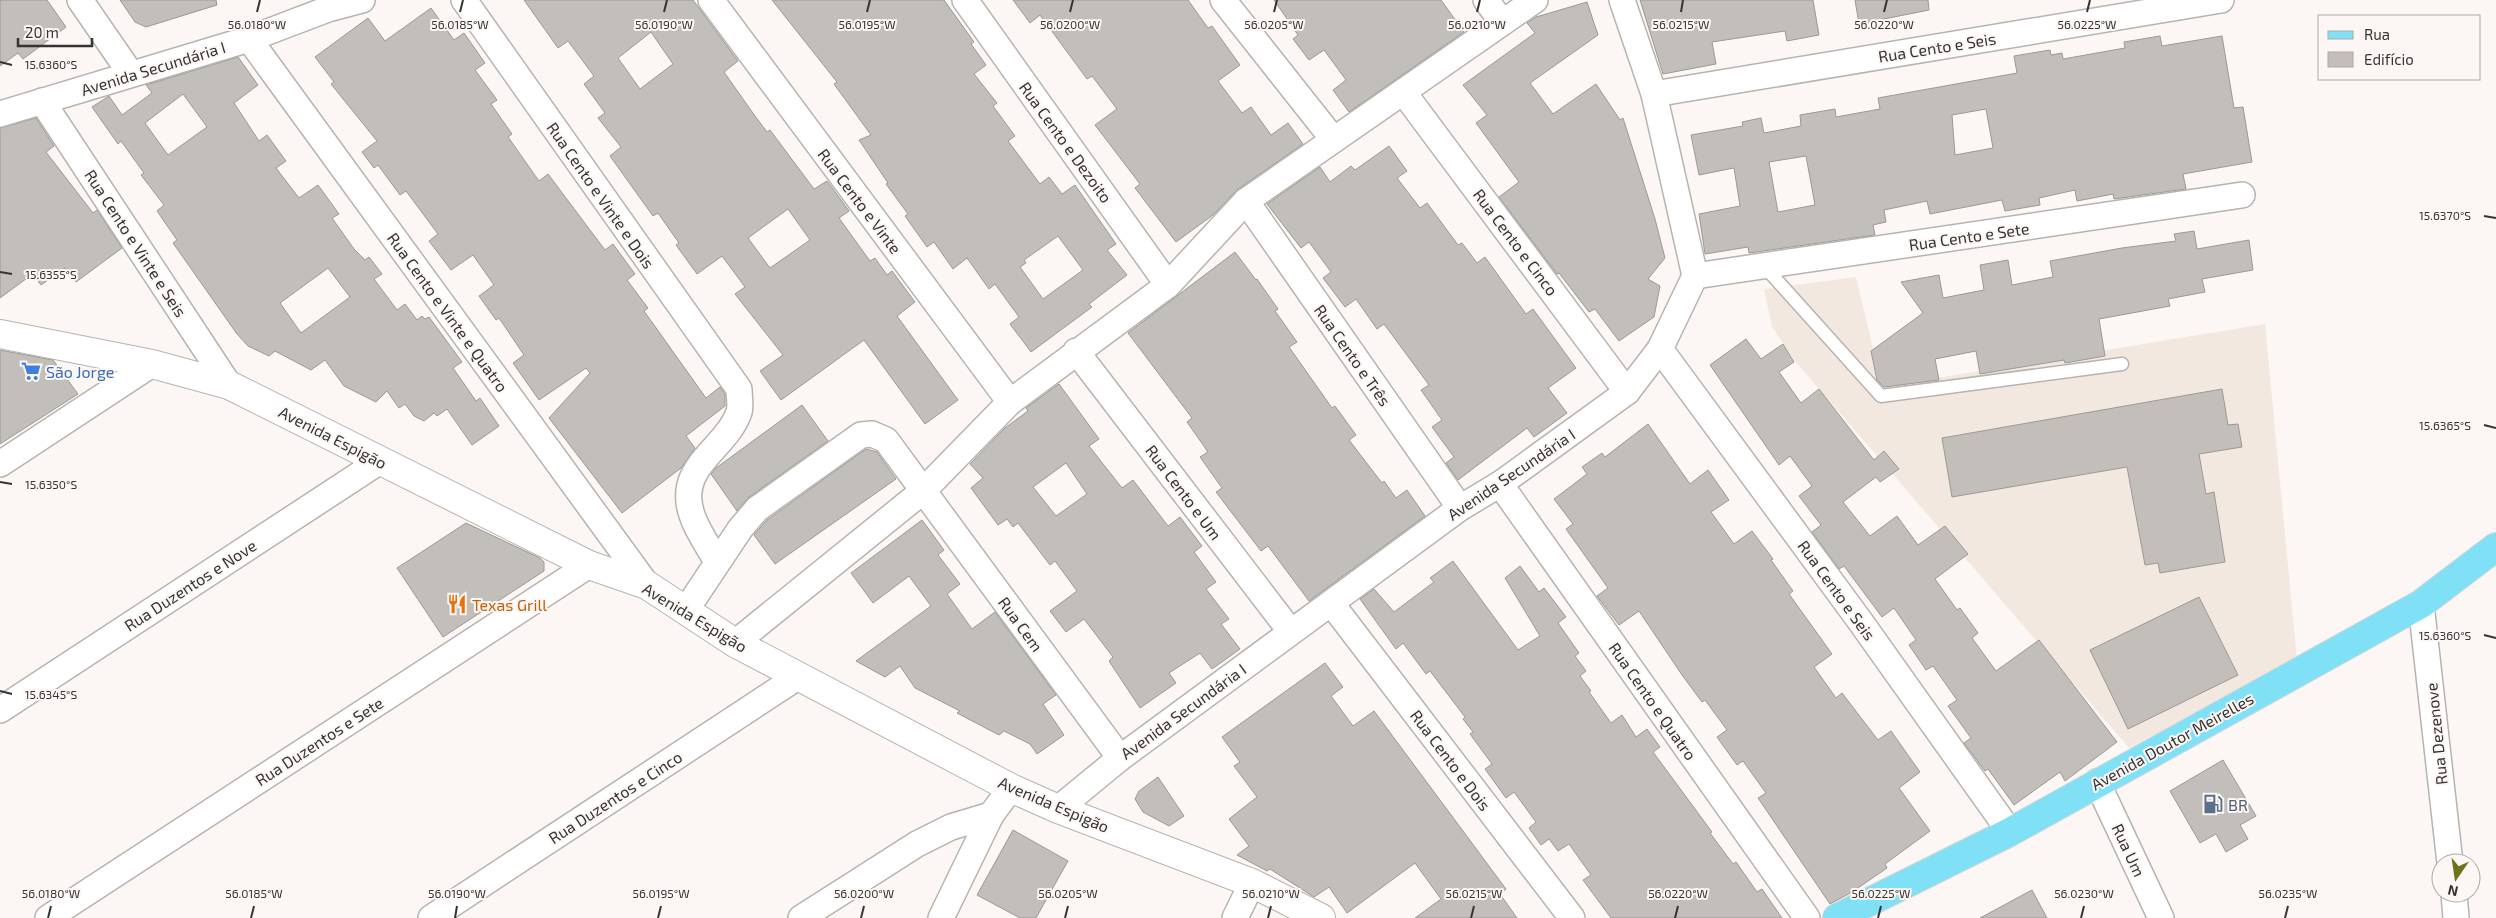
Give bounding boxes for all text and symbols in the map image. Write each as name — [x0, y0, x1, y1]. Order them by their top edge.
scale bar — [18, 15, 91, 47]
legend — [2318, 15, 2481, 80]
text: 56.0180°W — [228, 17, 286, 31]
text: 56.0185°W — [431, 17, 489, 31]
text: 56.0190°W — [635, 17, 693, 31]
text: 56.0195°W — [838, 17, 896, 31]
text: 56.0200°W — [1040, 17, 1100, 31]
text: 56.0205°W — [1244, 17, 1304, 31]
text: 56.0210°W — [1448, 17, 1506, 31]
text: 56.0215°W — [1653, 17, 1709, 31]
text: 56.0220°W — [1854, 17, 1914, 31]
text: 56.0225°W — [2058, 17, 2116, 31]
text: 20 m — [25, 23, 59, 41]
text: Rua — [2364, 25, 2390, 43]
street label: Rua Cento e Seis — [1877, 28, 1997, 66]
street label: Avenida Secundária I — [78, 37, 228, 99]
text: Edifício — [2364, 50, 2414, 68]
text: 15.6360°S — [25, 57, 78, 71]
street label: Rua Cento e Dezoito — [1016, 78, 1116, 206]
street label: Rua Cento e Vinte e Dois — [543, 118, 659, 272]
street label: Rua Cento e Vinte — [814, 145, 906, 257]
street label: Rua Cento e Vinte e Seis — [81, 166, 191, 320]
street label: Rua Cento e Cinco — [1470, 185, 1562, 299]
text: 15.6370°S — [2419, 208, 2471, 222]
street label: Rua Cento e Sete — [1907, 218, 2031, 254]
street label: Rua Cento e Vinte e Quatro — [383, 229, 512, 396]
text: 15.6355°S — [25, 267, 77, 281]
street label: Rua Cento e Três — [1311, 301, 1395, 409]
supermarket icon: São Jorge — [20, 360, 42, 382]
place label: São Jorge — [46, 362, 114, 381]
street label: Avenida Espigão — [276, 402, 390, 472]
text: 15.6365°S — [2419, 418, 2471, 432]
street label: Avenida Secundária I — [1443, 424, 1579, 524]
street label: Rua Cento e Um — [1142, 441, 1226, 543]
text: 15.6350°S — [25, 477, 77, 491]
street label: Rua Duzentos e Nove — [120, 535, 260, 635]
street label: Rua Cento e Seis — [1794, 536, 1880, 644]
street label: Avenida Espigão — [639, 578, 751, 656]
restaurant icon: Texas Grill — [446, 593, 468, 615]
street label: Rua Cem — [995, 593, 1047, 655]
place label: Texas Grill — [472, 595, 547, 614]
text: 15.6360°S — [2419, 628, 2472, 642]
street label: Rua Cento e Quatro — [1604, 639, 1701, 764]
street label: Avenida Secundária I — [1117, 659, 1249, 763]
street label: Rua Dezenove — [2421, 682, 2451, 786]
text: 15.6345°S — [25, 687, 77, 701]
street label: Avenida Doutor Meirelles — [2088, 688, 2256, 794]
street label: Rua Duzentos e Sete — [252, 693, 386, 789]
street label: Rua Cento e Dois — [1407, 706, 1495, 814]
street label: Rua Duzentos e Cinco — [545, 747, 685, 847]
street label: Avenida Espigão — [996, 772, 1112, 836]
fuel station icon: BR — [2202, 793, 2224, 815]
place label: BR — [2228, 795, 2248, 814]
street label: Rua Um — [2109, 821, 2149, 879]
north arrow — [2431, 853, 2481, 903]
text: N — [2446, 882, 2460, 901]
text: 56.0180°W — [22, 886, 80, 900]
text: 56.0185°W — [225, 886, 283, 900]
text: 56.0190°W — [428, 886, 486, 900]
text: 56.0195°W — [632, 886, 690, 900]
text: 56.0200°W — [834, 886, 894, 900]
text: 56.0205°W — [1038, 886, 1098, 900]
text: 56.0210°W — [1242, 886, 1300, 900]
text: 56.0215°W — [1446, 886, 1502, 900]
text: 56.0220°W — [1648, 886, 1708, 900]
text: 56.0225°W — [1852, 886, 1910, 900]
text: 56.0230°W — [2054, 886, 2114, 900]
text: 56.0235°W — [2259, 886, 2317, 900]

